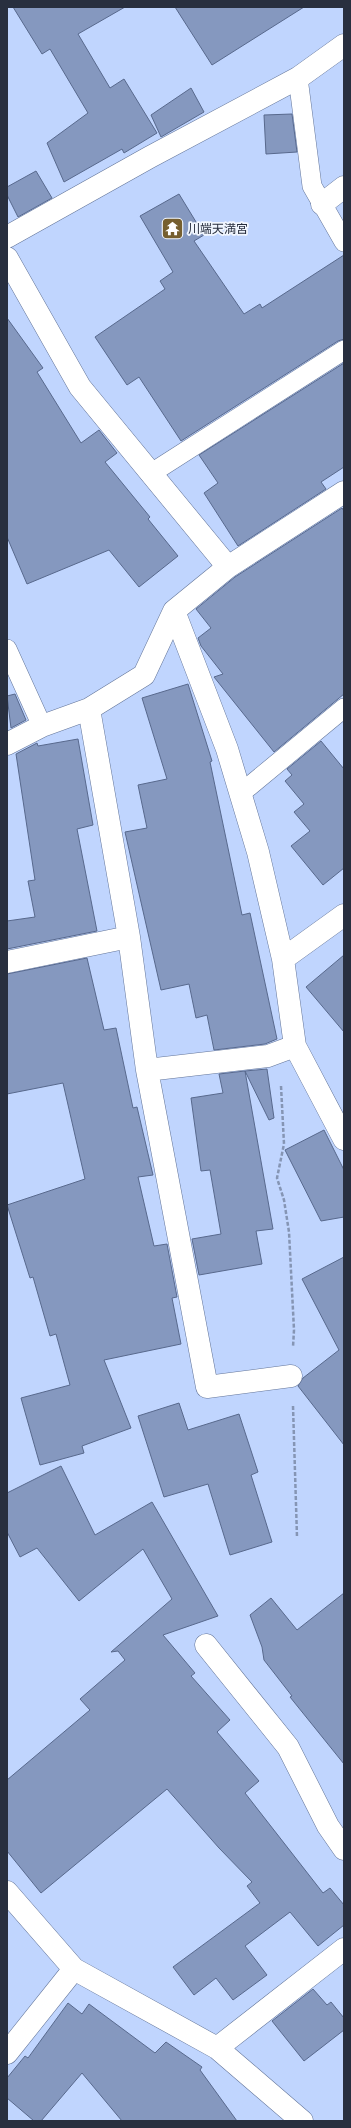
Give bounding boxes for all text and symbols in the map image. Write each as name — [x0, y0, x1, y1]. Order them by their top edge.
temple icon: 川端天満宮 — [160, 216, 186, 242]
place label: 川端天満宮 — [188, 220, 248, 237]

